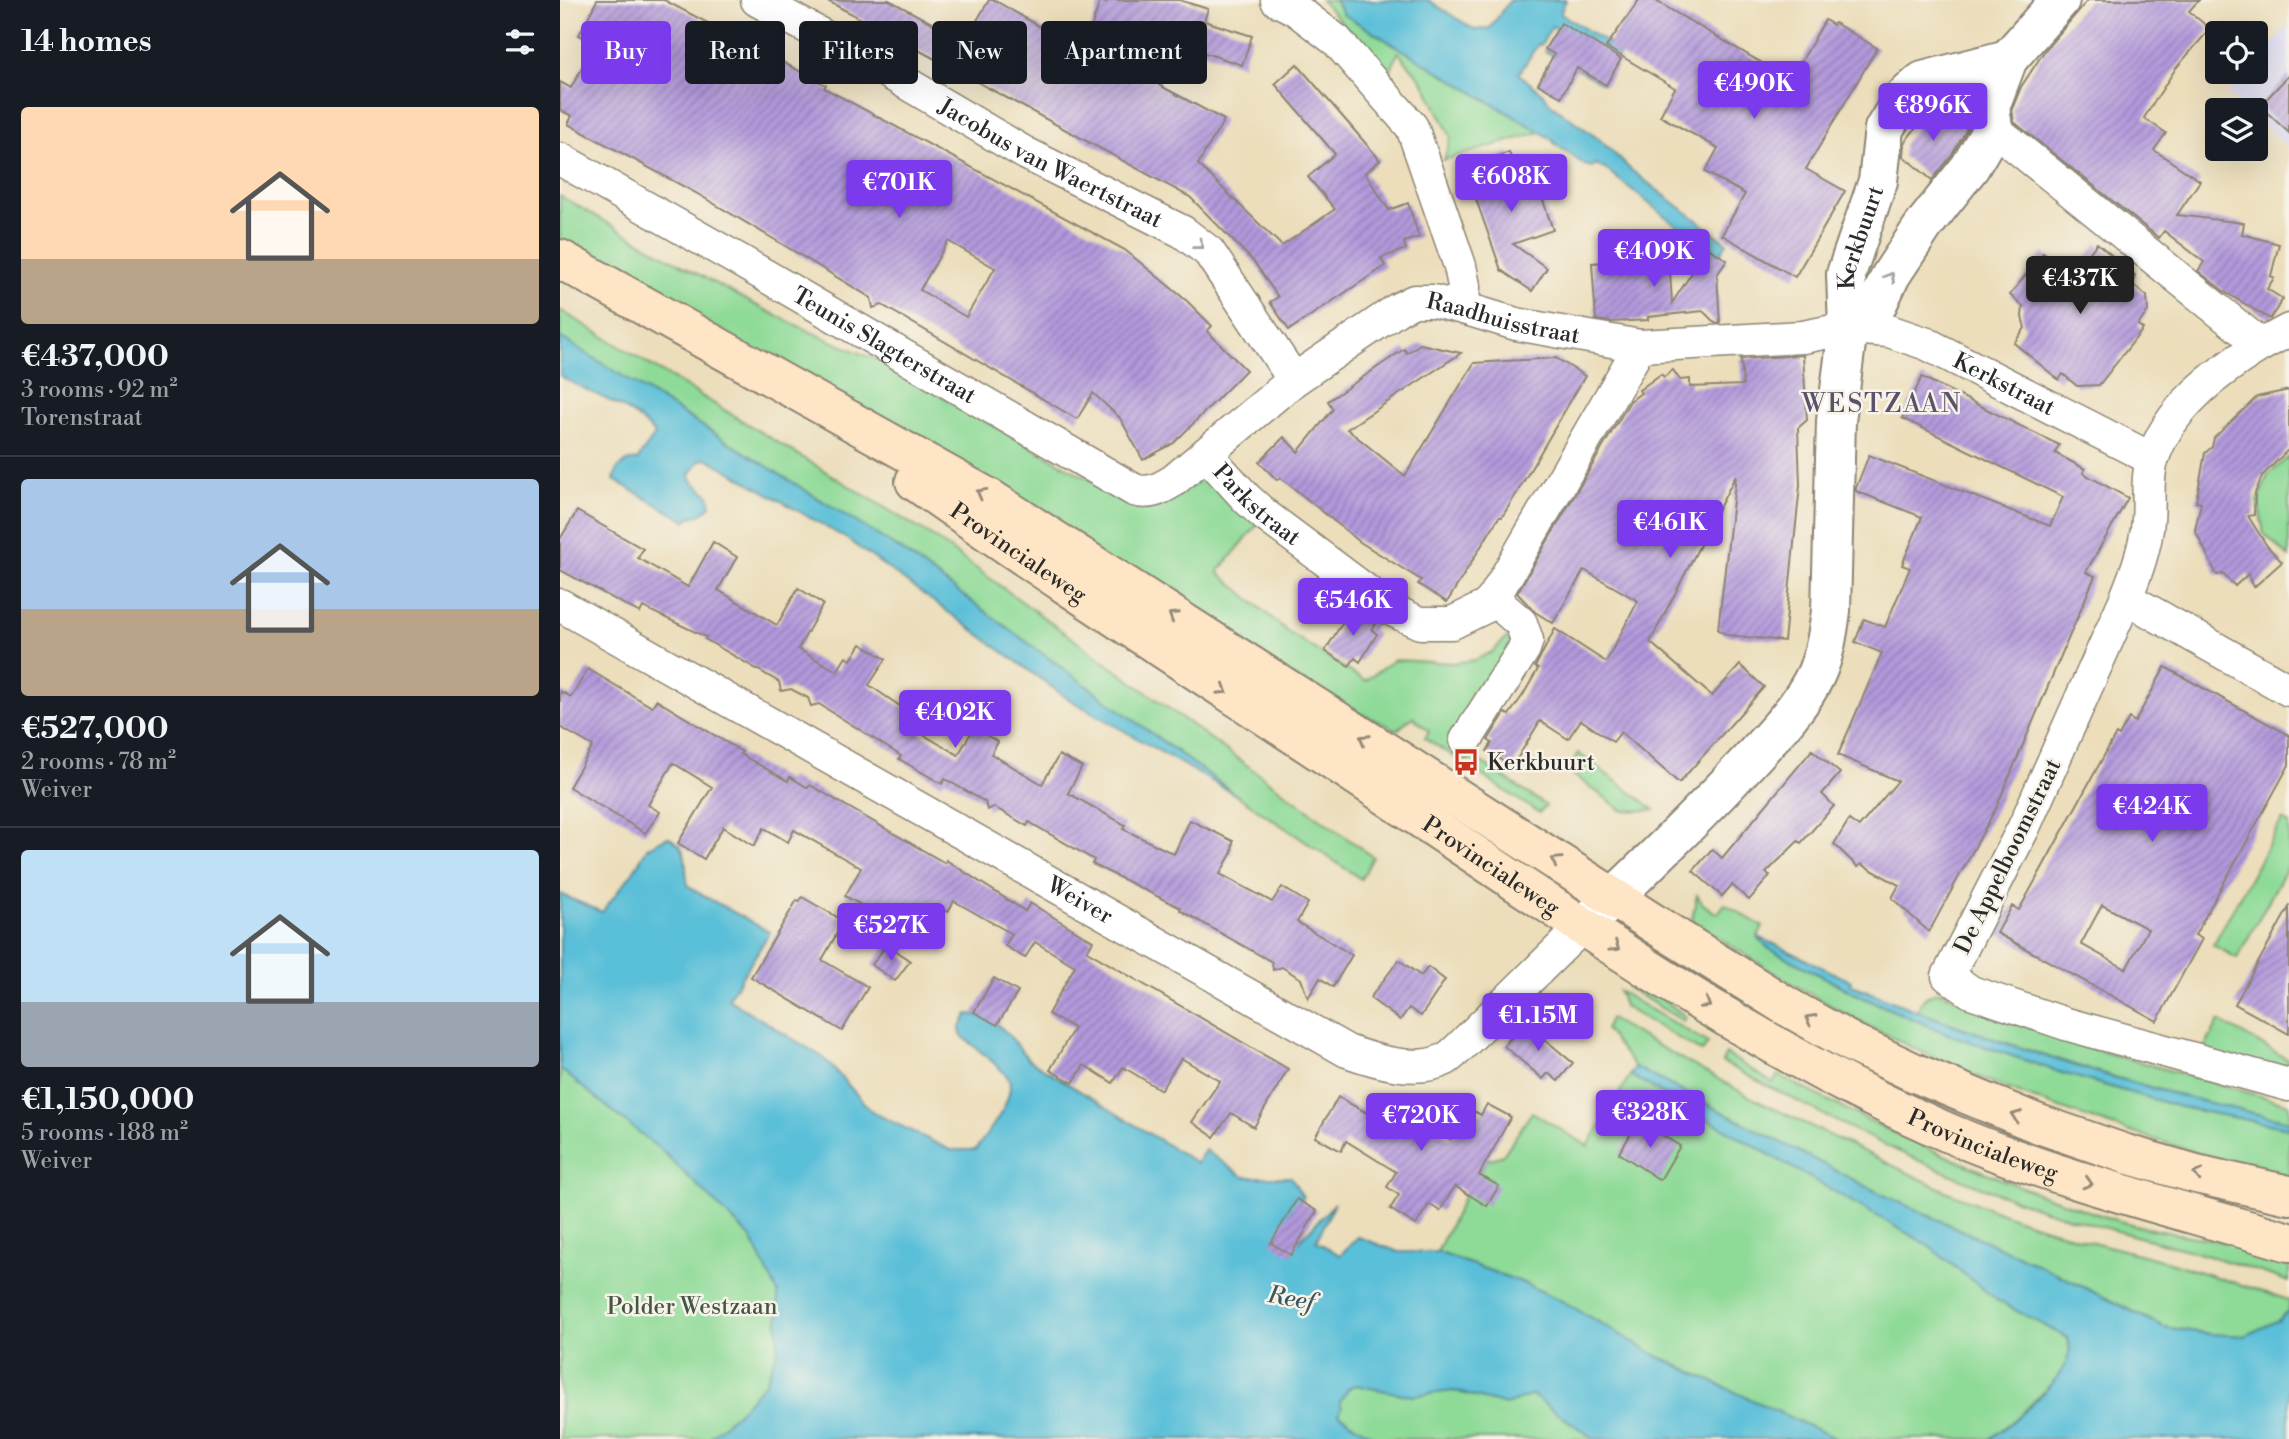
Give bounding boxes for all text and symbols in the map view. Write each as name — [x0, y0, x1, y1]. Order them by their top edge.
chip: Buy — [581, 21, 671, 84]
chip: Rent — [685, 21, 785, 84]
chip: Filters — [799, 21, 918, 84]
chip: New — [932, 21, 1027, 84]
chip: Apartment — [1041, 21, 1207, 84]
map controls — [2205, 21, 2268, 161]
button: locate — [2205, 21, 2268, 84]
text: 14 homes — [21, 23, 152, 61]
icon: filters — [501, 23, 539, 61]
pin: €490K — [1705, 61, 1803, 121]
text: €490K — [1714, 70, 1794, 98]
pin: €896K — [1884, 83, 1982, 143]
street label: Jacobus van Waertstraat — [933, 92, 1167, 234]
text: €896K — [1894, 92, 1972, 120]
button: layers — [2205, 98, 2268, 161]
icon: home — [217, 153, 343, 279]
pin: €608K — [1462, 154, 1560, 214]
pin: €701K — [850, 160, 948, 220]
text: €608K — [1471, 163, 1551, 191]
text: €701K — [862, 169, 936, 197]
street label: Kerkbuurt — [1833, 182, 1890, 290]
pin: €409K — [1605, 230, 1703, 289]
one-way arrow — [1191, 237, 1204, 249]
text: €409K — [1614, 238, 1694, 266]
pin: €437K — [2031, 256, 2129, 316]
text: €437K — [2042, 265, 2118, 293]
one-way arrow — [1882, 272, 1895, 285]
street label: Teunis Slagterstraat — [787, 281, 981, 410]
street label: Raadhuisstraat — [1424, 287, 1582, 350]
text: €437,000 — [21, 338, 169, 376]
street label: Kerkstraat — [1948, 347, 2060, 422]
text: 3 rooms · 92 m² — [21, 376, 177, 404]
district label: WESTZAAN — [1801, 388, 1962, 420]
text: Torenstraat — [21, 404, 143, 432]
street label: Parkstraat — [1207, 458, 1306, 552]
one-way arrow — [976, 488, 988, 501]
street label: Provincialeweg — [944, 497, 1092, 610]
pin: €461K — [1621, 500, 1719, 560]
text: €461K — [1633, 509, 1707, 537]
icon: home — [217, 525, 343, 651]
pin: €546K — [1304, 578, 1402, 638]
text: €546K — [1314, 587, 1392, 615]
one-way arrow — [1167, 611, 1180, 624]
one-way arrow — [1216, 681, 1229, 694]
pin: €402K — [906, 690, 1004, 750]
text: €402K — [915, 699, 995, 727]
text: €527,000 — [21, 710, 169, 748]
one-way arrow — [1359, 734, 1372, 747]
bus stop icon: Kerkbuurt — [1451, 747, 1481, 777]
text: 2 rooms · 78 m² — [21, 748, 176, 776]
place label: Kerkbuurt — [1487, 749, 1595, 777]
street label: De Appelboomstraat — [1948, 754, 2067, 959]
text: Weiver — [21, 776, 92, 804]
pin: €424K — [2103, 784, 2201, 844]
text: €424K — [2112, 793, 2192, 821]
street label: Provincialeweg — [1417, 811, 1565, 922]
one-way arrow — [1550, 857, 1563, 870]
street label: Weiver — [1041, 870, 1118, 930]
icon: home — [217, 896, 343, 1022]
pin: €527K — [842, 904, 940, 963]
text: €527K — [853, 912, 929, 940]
one-way arrow — [1608, 939, 1621, 952]
pin: €1.15M — [1481, 993, 1595, 1053]
one-way arrow — [1698, 995, 1711, 1008]
text: €1.15M — [1498, 1002, 1578, 1030]
one-way arrow — [1805, 1014, 1817, 1027]
text: €1,150,000 — [21, 1081, 194, 1119]
pin: €328K — [1601, 1090, 1699, 1150]
pin: €720K — [1372, 1094, 1470, 1153]
text: €328K — [1612, 1099, 1688, 1127]
text: €720K — [1382, 1102, 1460, 1130]
street label: Provincialeweg — [1903, 1103, 2062, 1188]
one-way arrow — [2010, 1110, 2022, 1124]
text: 5 rooms · 188 m² — [21, 1119, 188, 1147]
text: Weiver — [21, 1147, 92, 1175]
one-way arrow — [2192, 1168, 2204, 1183]
one-way arrow — [2082, 1175, 2094, 1190]
water label: Reef — [1264, 1280, 1322, 1319]
park label: Polder Westzaan — [607, 1293, 778, 1321]

